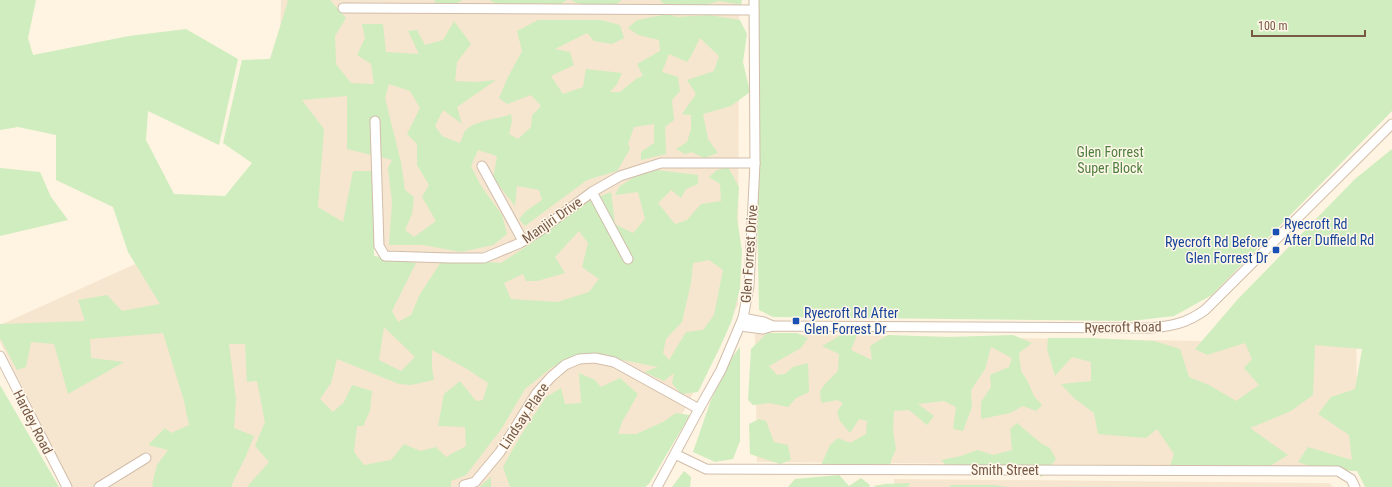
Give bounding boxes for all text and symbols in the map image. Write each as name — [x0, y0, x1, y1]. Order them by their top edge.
scale bar — [1252, 12, 1365, 38]
text: 100 m — [1258, 19, 1288, 33]
park label: Glen Forrest Super Block — [1076, 144, 1144, 176]
street label: Manjiri Drive — [519, 193, 585, 246]
street label: Glen Forrest Drive — [738, 204, 760, 304]
place label: Ryecroft Rd After Duffield Rd — [1284, 216, 1374, 248]
marker: Ryecroft Rd After Duffield Rd — [1271, 227, 1281, 237]
place label: Ryecroft Rd Before Glen Forrest Dr — [1165, 234, 1268, 266]
marker: Ryecroft Rd Before Glen Forrest Dr — [1271, 245, 1281, 255]
place label: Ryecroft Rd After Glen Forrest Dr — [804, 305, 898, 337]
marker: Ryecroft Rd After Glen Forrest Dr — [791, 316, 801, 326]
street label: Ryecroft Road — [1084, 318, 1162, 336]
street label: Lindsay Place — [496, 380, 552, 452]
street label: Hardey Road — [10, 387, 56, 457]
street label: Smith Street — [971, 462, 1039, 478]

